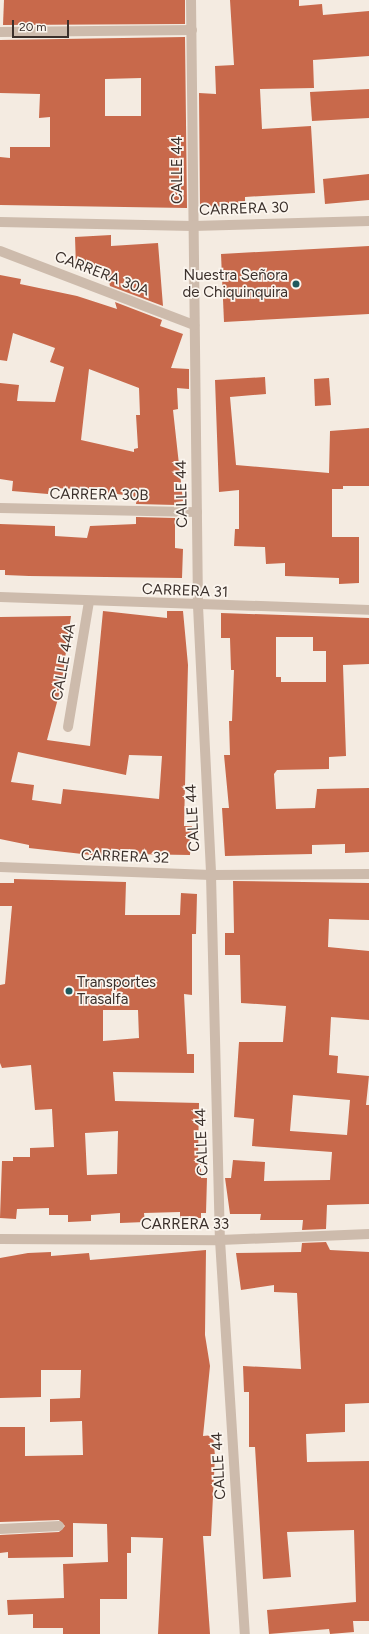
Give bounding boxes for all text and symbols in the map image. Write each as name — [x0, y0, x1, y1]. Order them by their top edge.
scale bar — [14, 12, 71, 38]
text: 20 m — [19, 20, 47, 34]
street label: CALLE 44 — [169, 136, 187, 204]
street label: CARRERA 30 — [199, 198, 289, 220]
street label: CARRERA 30A — [52, 248, 152, 300]
place label: Nuestra Señora de Chiquinquira — [183, 266, 288, 301]
marker: Nuestra Señora de Chiquinquira — [291, 279, 301, 289]
street label: CALLE 44 — [172, 460, 192, 528]
street label: CARRERA 30B — [49, 485, 149, 505]
street label: CARRERA 31 — [142, 581, 228, 601]
street label: CALLE 44A — [48, 622, 80, 702]
street label: CALLE 44 — [182, 784, 204, 852]
street label: CARRERA 32 — [80, 846, 170, 868]
place label: Transportes Trasalfa — [77, 973, 156, 1008]
marker: Transportes Trasalfa — [64, 986, 74, 996]
street label: CALLE 44 — [192, 1108, 212, 1176]
street label: CARRERA 33 — [141, 1216, 229, 1234]
street label: CALLE 44 — [208, 1432, 230, 1500]

